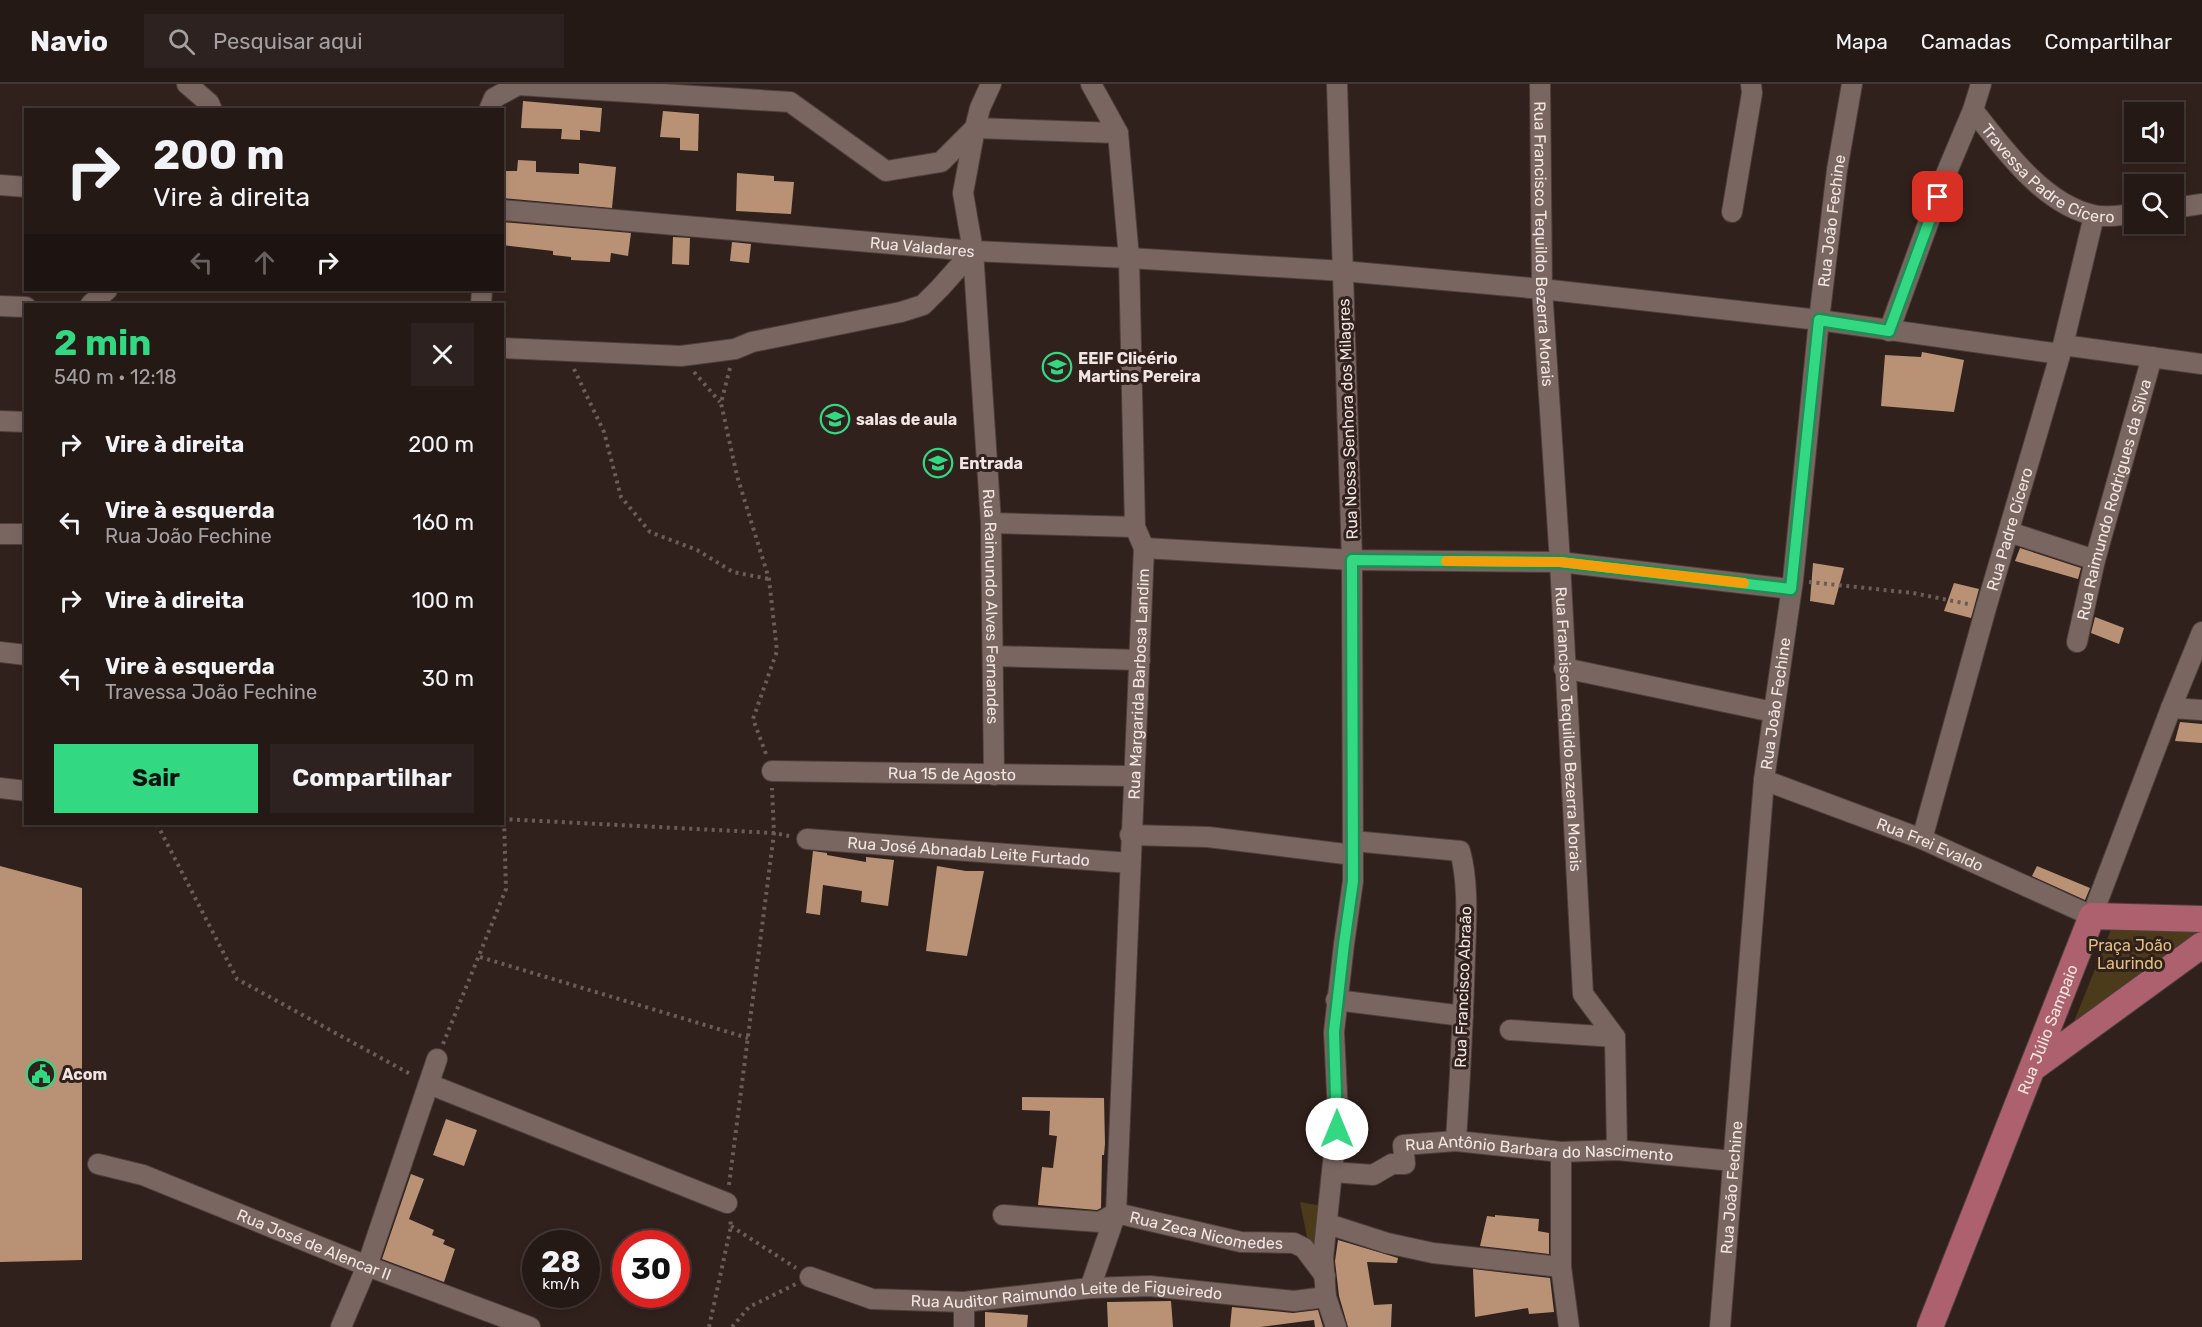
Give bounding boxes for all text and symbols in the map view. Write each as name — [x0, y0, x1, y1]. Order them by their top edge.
search box — [144, 14, 564, 68]
text: Navio — [30, 25, 108, 58]
icon: search — [165, 25, 198, 58]
text: Pesquisar aqui — [213, 28, 363, 55]
text: Mapa — [1835, 29, 1888, 54]
text: Camadas — [1921, 29, 2011, 54]
text: Compartilhar — [2044, 29, 2172, 54]
street label: Rua Francisco Tequildo Bezerra Morais — [1531, 101, 1558, 387]
map controls — [2124, 102, 2184, 234]
button: sound — [2124, 102, 2184, 162]
street label: Travessa Padre Cícero — [1978, 120, 2115, 226]
text: 200 m — [153, 130, 285, 180]
icon: right — [54, 132, 132, 210]
street label: Rua João Fechine — [1814, 153, 1849, 288]
pin — [1912, 171, 1963, 222]
button: search — [2124, 174, 2184, 234]
icon: arrive — [1921, 180, 1954, 213]
text: Vire à direita — [153, 181, 310, 213]
street label: Rua Valadares — [869, 233, 976, 261]
icon: left — [185, 246, 218, 279]
icon: ahead — [248, 246, 281, 279]
icon: right — [311, 246, 344, 279]
street label: Rua Nossa Senhora dos Milagres — [1334, 298, 1362, 540]
text: 2 min — [54, 321, 152, 364]
button: close — [411, 323, 474, 386]
place label: EEIF Clicério Martins Pereira — [1078, 349, 1201, 386]
school or university icon: EEIF Clicério Martins Pereira — [1041, 351, 1073, 383]
text: 540 m · 12:18 — [54, 365, 177, 389]
street label: Rua Raimundo Rodrigues da Silva — [2073, 377, 2155, 622]
school or university icon: salas de aula — [819, 403, 851, 435]
place label: salas de aula — [856, 410, 957, 429]
icon: right — [54, 428, 87, 461]
text: Vire à direita — [105, 431, 244, 458]
text: 200 m — [408, 431, 474, 458]
school or university icon: Entrada — [922, 447, 954, 479]
place label: Entrada — [959, 454, 1023, 473]
street label: Rua Padre Cícero — [1982, 465, 2036, 593]
street label: Rua Raimundo Alves Fernandes — [979, 488, 1003, 724]
text: Vire à esquerda — [105, 497, 275, 524]
icon: left — [54, 506, 87, 539]
text: 160 m — [412, 509, 474, 536]
text: Rua João Fechine — [105, 524, 272, 548]
street label: Rua Margarida Barbosa Landim — [1124, 568, 1153, 800]
icon: right — [54, 584, 87, 617]
street label: Rua Francisco Tequildo Bezerra Morais — [1552, 586, 1586, 872]
text: Vire à direita — [105, 587, 244, 614]
text: 100 m — [412, 587, 474, 614]
street label: Rua João Fechine — [1756, 636, 1794, 771]
text: Vire à esquerda — [105, 653, 275, 680]
icon: left — [54, 662, 87, 695]
text: 30 m — [422, 665, 474, 692]
text: Travessa João Fechine — [105, 680, 317, 704]
button: Sair — [54, 744, 258, 813]
button: Compartilhar — [270, 744, 474, 813]
street label: Rua 15 de Agosto — [888, 763, 1016, 784]
street label: Rua Frei Evaldo — [1874, 813, 1986, 875]
street label: Rua José Abnadab Leite Furtado — [847, 833, 1090, 869]
street label: Rua Francisco Abraão — [1451, 906, 1475, 1068]
park label: Praça João Laurindo — [2088, 936, 2172, 973]
street label: Rua Júlio Sampaio — [2013, 962, 2081, 1097]
public building icon: Acom — [25, 1058, 57, 1090]
place label: Acom — [62, 1065, 107, 1084]
position arrow — [1305, 1097, 1369, 1161]
street label: Rua João Fechine — [1716, 1120, 1746, 1255]
street label: Rua Antônio Barbara do Nascimento — [1404, 1131, 1674, 1165]
street label: Rua José de Alencar II — [234, 1205, 394, 1284]
street label: Rua Zeca Nicomedes — [1128, 1207, 1283, 1253]
speed limit sign: 30 — [612, 1230, 690, 1308]
text: 28 — [541, 1244, 581, 1280]
text: km/h — [542, 1275, 580, 1293]
street label: Rua Auditor Raimundo Leite de Figueiredo — [910, 1276, 1223, 1311]

